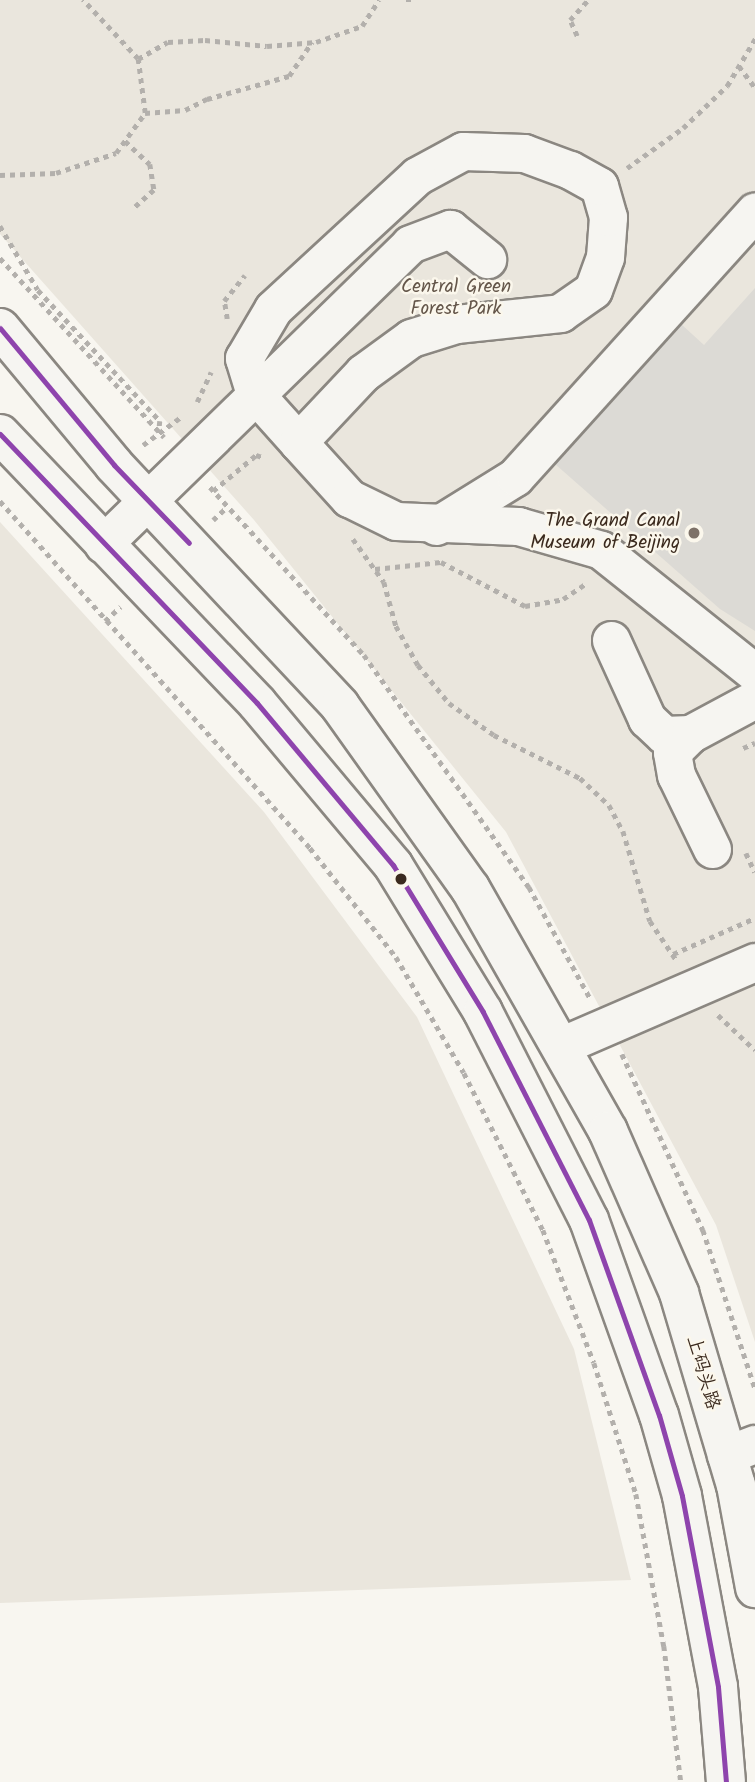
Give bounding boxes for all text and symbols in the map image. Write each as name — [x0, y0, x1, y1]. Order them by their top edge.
park label: Central Green Forest Park — [401, 277, 511, 321]
place label: The Grand Canal Museum of Beijing — [530, 511, 680, 555]
marker: The Grand Canal Museum of Beijing — [686, 525, 702, 541]
unlabelled marker — [394, 872, 408, 886]
street label: 上码头路 — [681, 1333, 723, 1413]

